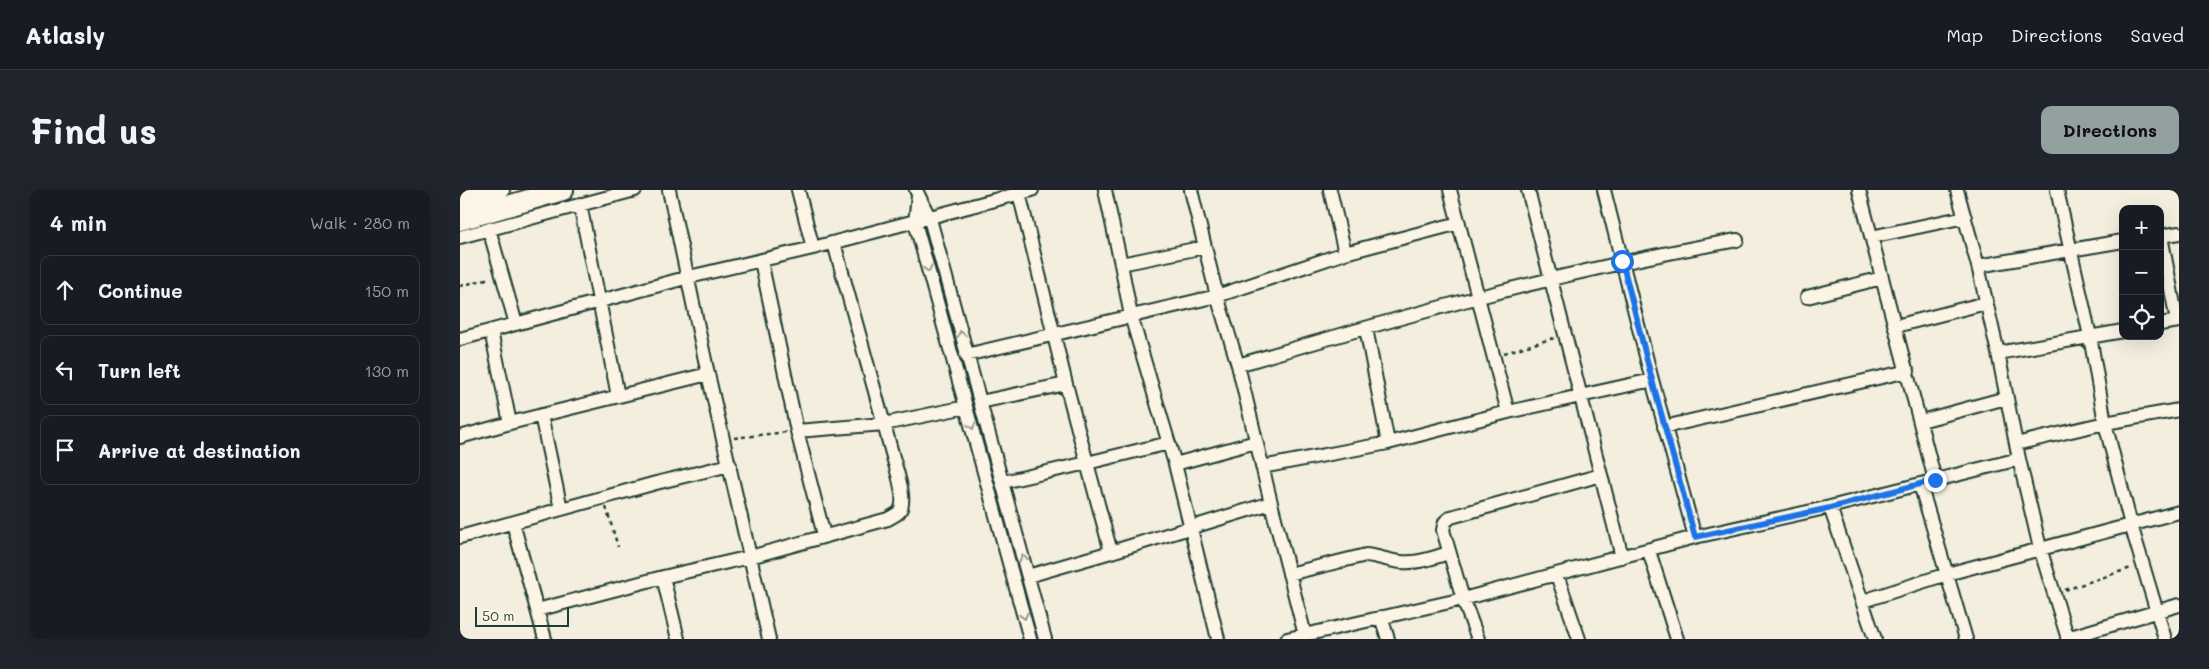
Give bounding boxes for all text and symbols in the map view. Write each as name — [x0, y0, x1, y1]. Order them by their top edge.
text: Atlasly — [25, 19, 105, 50]
text: Map — [1946, 23, 1983, 47]
text: Directions — [2011, 23, 2103, 47]
text: Saved — [2131, 23, 2184, 47]
button: Directions — [2041, 106, 2179, 154]
text: Find us — [30, 107, 157, 153]
map controls — [2119, 205, 2164, 340]
button: + — [2119, 205, 2164, 250]
text: 4 min — [50, 209, 107, 236]
text: Walk · 280 m — [310, 212, 410, 233]
route start — [1611, 250, 1634, 273]
button: − — [2119, 250, 2164, 295]
one-way arrow — [923, 265, 933, 273]
icon: ahead — [51, 276, 79, 304]
text: Continue — [98, 278, 183, 303]
text: 150 m — [365, 280, 409, 301]
button: locate — [2119, 295, 2164, 340]
one-way arrow — [956, 330, 967, 339]
icon: left — [51, 356, 79, 384]
text: Turn left — [98, 358, 181, 383]
text: 130 m — [365, 360, 409, 381]
one-way arrow — [966, 421, 976, 430]
icon: arrive — [51, 436, 79, 464]
text: Arrive at destination — [98, 438, 301, 463]
route end — [1924, 469, 1947, 492]
one-way arrow — [1018, 554, 1029, 562]
scale bar — [475, 604, 569, 627]
text: 50 m — [482, 606, 514, 625]
one-way arrow — [1018, 612, 1028, 620]

